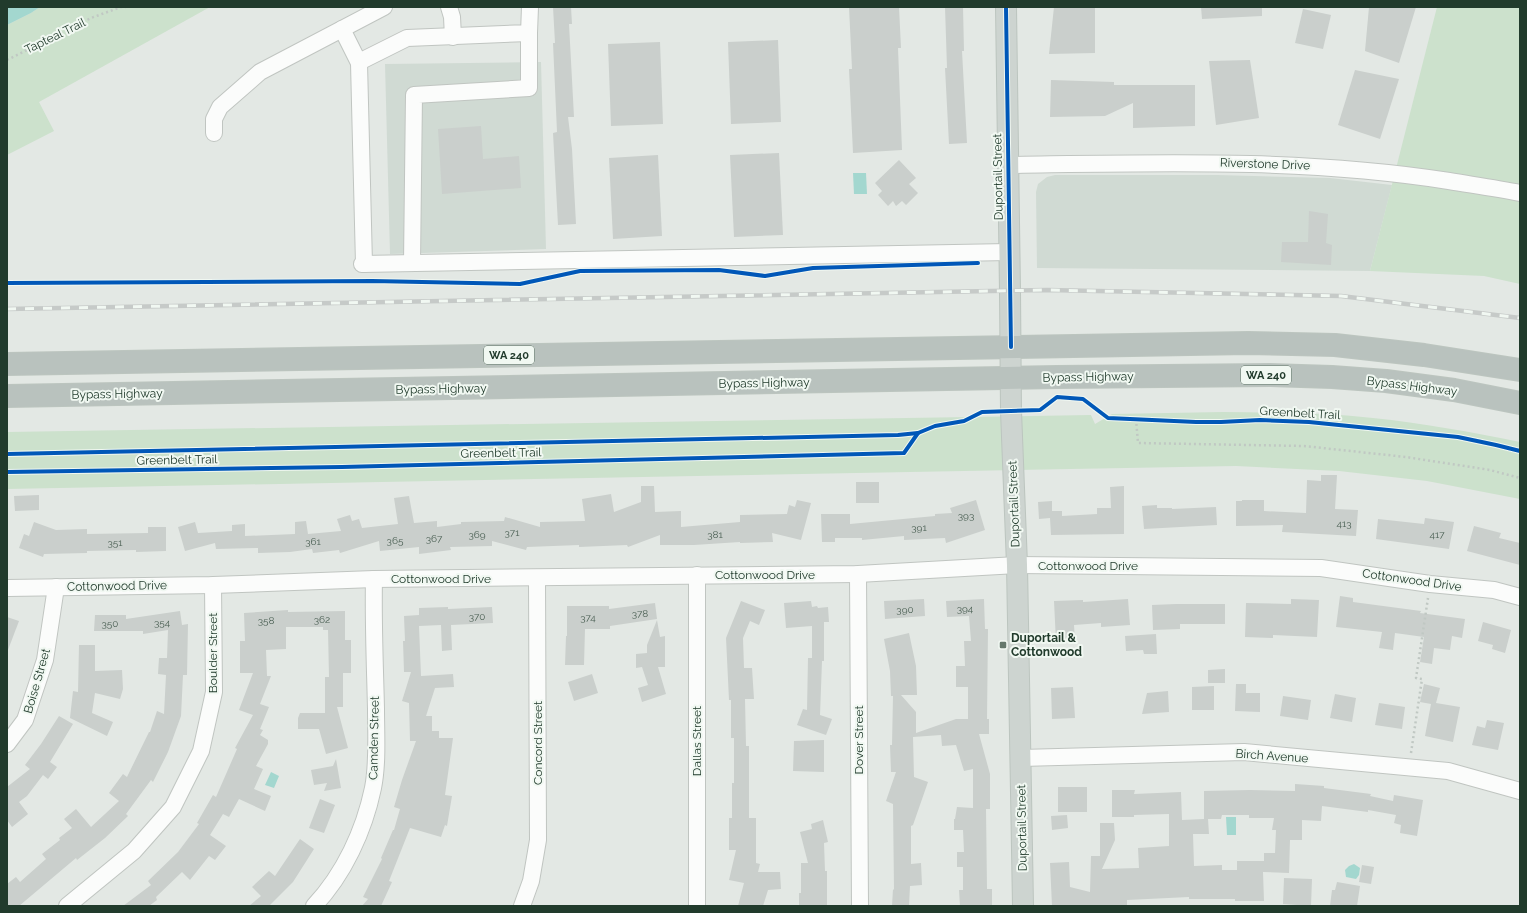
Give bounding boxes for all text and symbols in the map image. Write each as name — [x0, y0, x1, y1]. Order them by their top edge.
street label: Tapteal Trail — [22, 15, 88, 57]
street label: Duportail Street — [990, 133, 1006, 221]
street label: Riverstone Drive — [1220, 155, 1310, 173]
road number: WA 240 — [484, 346, 534, 364]
road number: WA 240 — [1241, 366, 1291, 384]
street label: Bypass Highway — [1042, 369, 1134, 385]
street label: Bypass Highway — [1366, 373, 1459, 399]
street label: Bypass Highway — [718, 375, 810, 391]
street label: Bypass Highway — [395, 381, 487, 397]
street label: Bypass Highway — [71, 386, 163, 402]
street label: Greenbelt Trail — [1259, 404, 1342, 422]
street label: Greenbelt Trail — [460, 445, 542, 461]
street label: Greenbelt Trail — [136, 452, 218, 468]
street label: Duportail Street — [1005, 460, 1023, 548]
house number: 393 — [958, 510, 974, 521]
house number: 413 — [1336, 518, 1352, 529]
house number: 391 — [911, 522, 927, 533]
house number: 371 — [505, 527, 520, 538]
house number: 369 — [468, 529, 486, 540]
house number: 381 — [707, 529, 723, 540]
house number: 417 — [1429, 529, 1445, 540]
house number: 367 — [426, 533, 443, 544]
house number: 365 — [387, 535, 404, 546]
house number: 361 — [305, 536, 322, 547]
house number: 351 — [107, 537, 123, 548]
street label: Cottonwood Drive — [1038, 559, 1138, 573]
street label: Cottonwood Drive — [1361, 566, 1463, 594]
street label: Cottonwood Drive — [715, 568, 815, 582]
street label: Cottonwood Drive — [391, 572, 491, 586]
street label: Cottonwood Drive — [67, 578, 167, 594]
house number: 394 — [957, 603, 974, 614]
house number: 390 — [896, 604, 914, 615]
house number: 378 — [632, 608, 648, 619]
house number: 370 — [469, 611, 485, 622]
house number: 374 — [580, 612, 596, 623]
street label: Boulder Street — [206, 613, 220, 693]
house number: 362 — [314, 614, 330, 625]
house number: 358 — [258, 615, 274, 626]
house number: 354 — [154, 617, 171, 628]
house number: 350 — [102, 618, 118, 629]
place label: Duportail & Cottonwood — [1011, 631, 1082, 659]
marker: Duportail & Cottonwood — [998, 640, 1008, 650]
street label: Boise Street — [21, 647, 53, 715]
street label: Camden Street — [366, 696, 382, 780]
street label: Concord Street — [531, 701, 545, 785]
street label: Dallas Street — [690, 706, 704, 776]
street label: Dover Street — [852, 706, 866, 775]
street label: Birch Avenue — [1235, 746, 1309, 766]
street label: Duportail Street — [1014, 784, 1030, 872]

